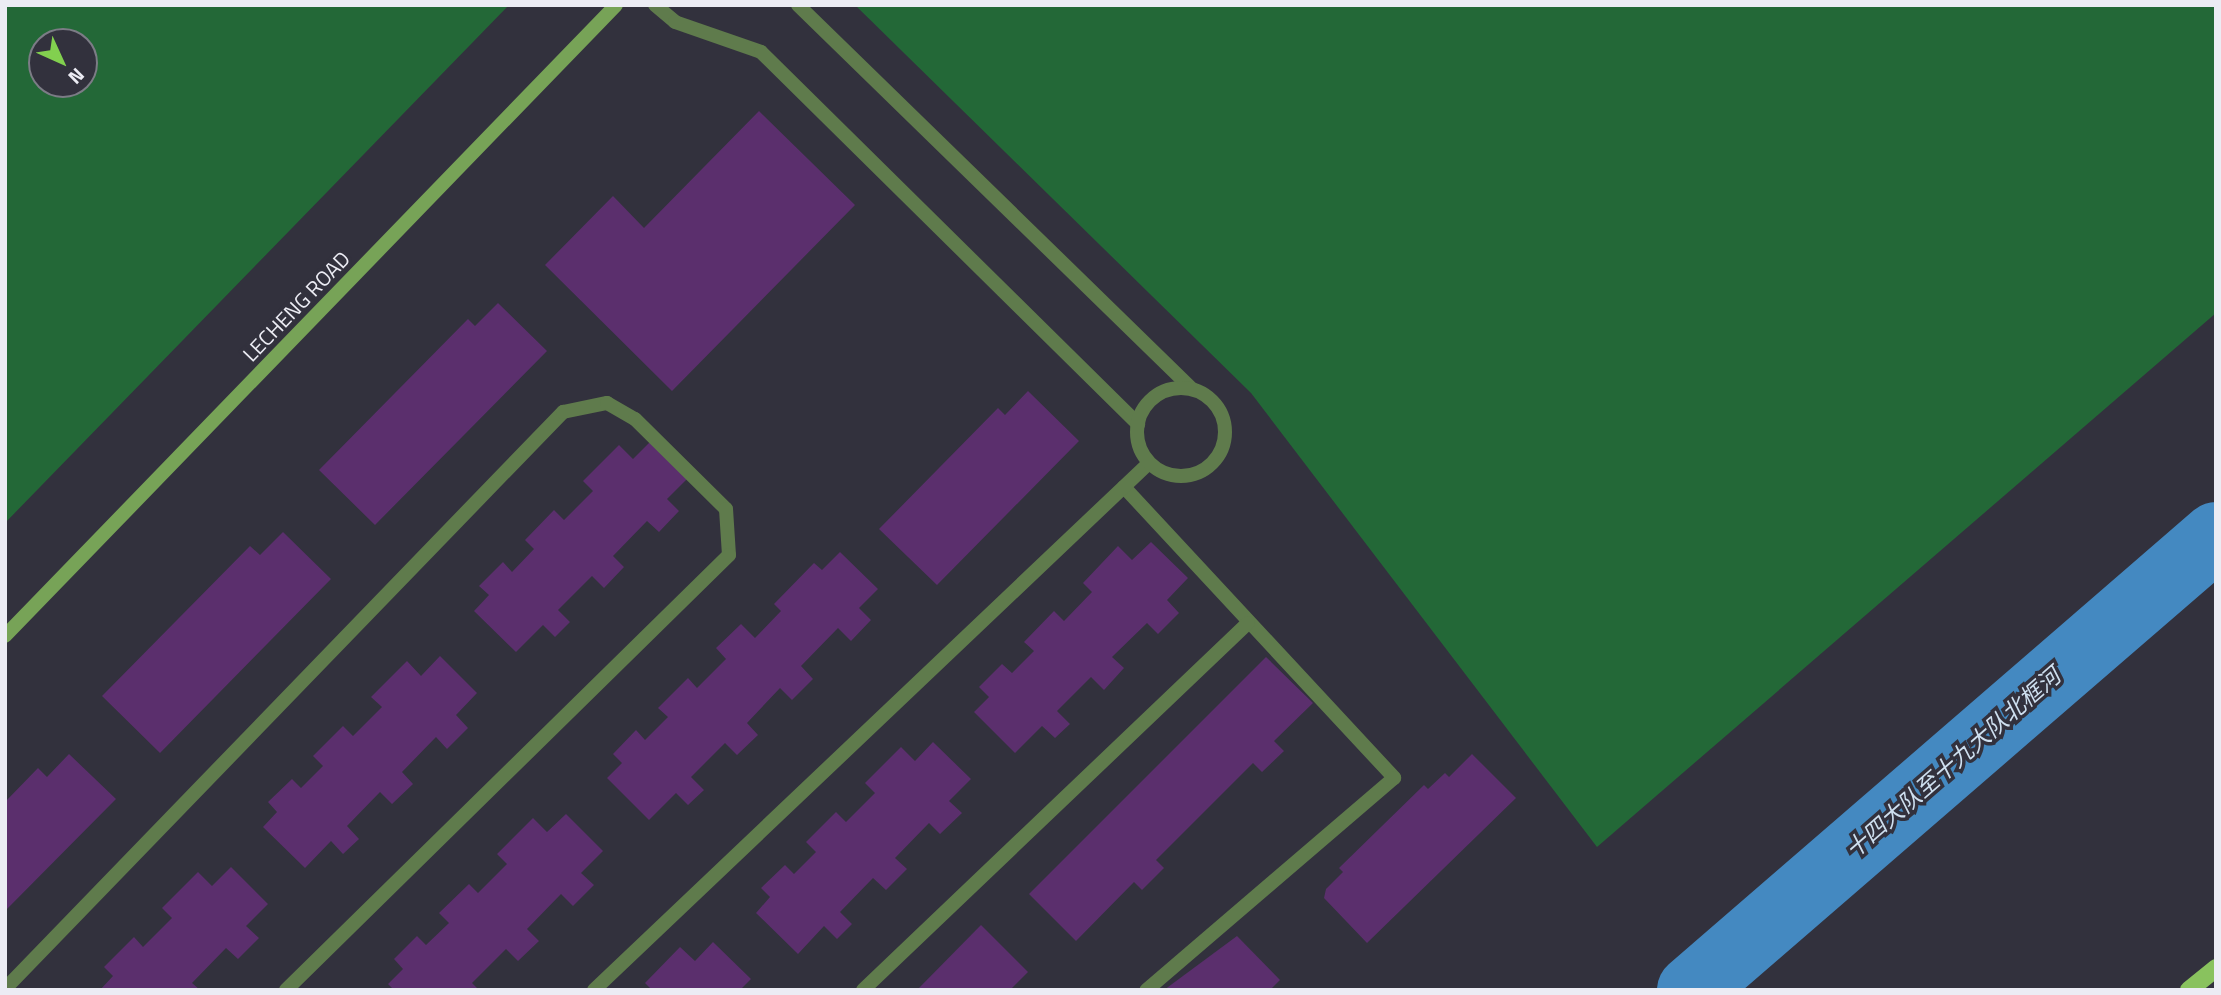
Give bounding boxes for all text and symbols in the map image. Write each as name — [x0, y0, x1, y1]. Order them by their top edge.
north arrow — [28, 28, 98, 98]
text: N — [62, 62, 92, 92]
street label: LECHENG ROAD — [237, 246, 355, 366]
water label: 十四大队至十九大队北框河 — [1840, 662, 2066, 864]

